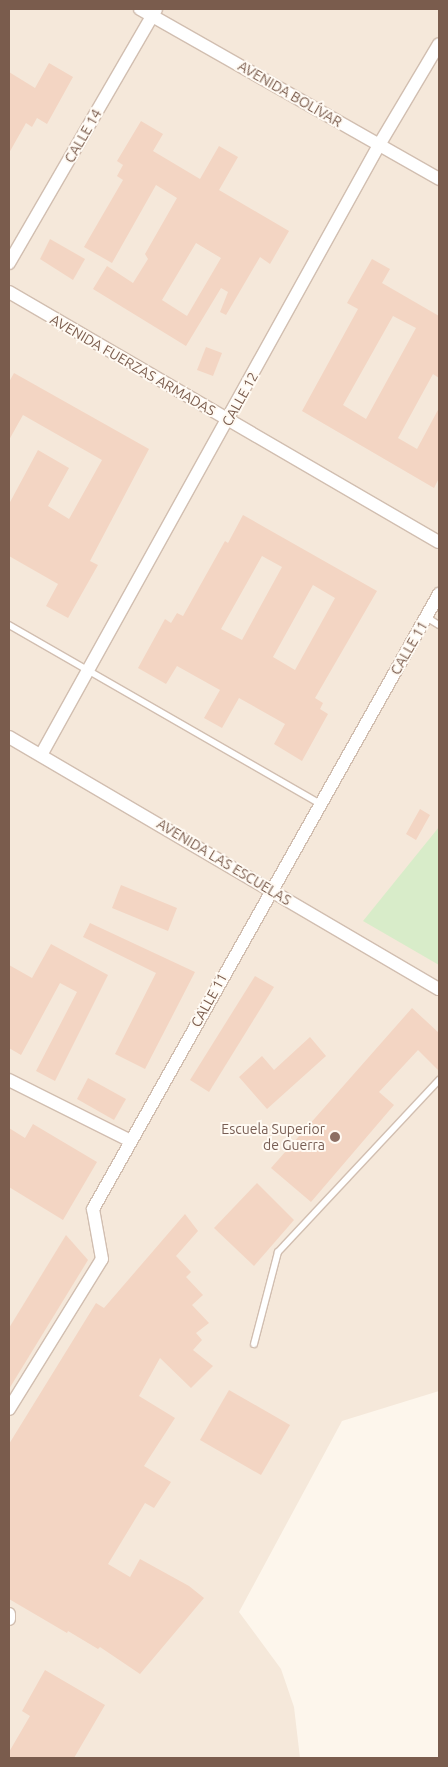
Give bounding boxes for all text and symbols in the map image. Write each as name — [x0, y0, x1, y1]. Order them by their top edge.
street label: AVENIDA BOLÍVAR — [235, 57, 345, 131]
street label: CALLE 14 — [61, 106, 105, 166]
street label: AVENIDA FUERZAS ARMADAS — [47, 311, 219, 419]
street label: CALLE 12 — [218, 369, 262, 429]
street label: CALLE 11 — [387, 618, 431, 678]
street label: AVENIDA LAS ESCUELAS — [154, 815, 294, 909]
street label: CALLE 11 — [187, 970, 231, 1030]
place label: Escuela Superior de Guerra — [221, 1121, 325, 1154]
marker: Escuela Superior de Guerra — [329, 1131, 341, 1143]

